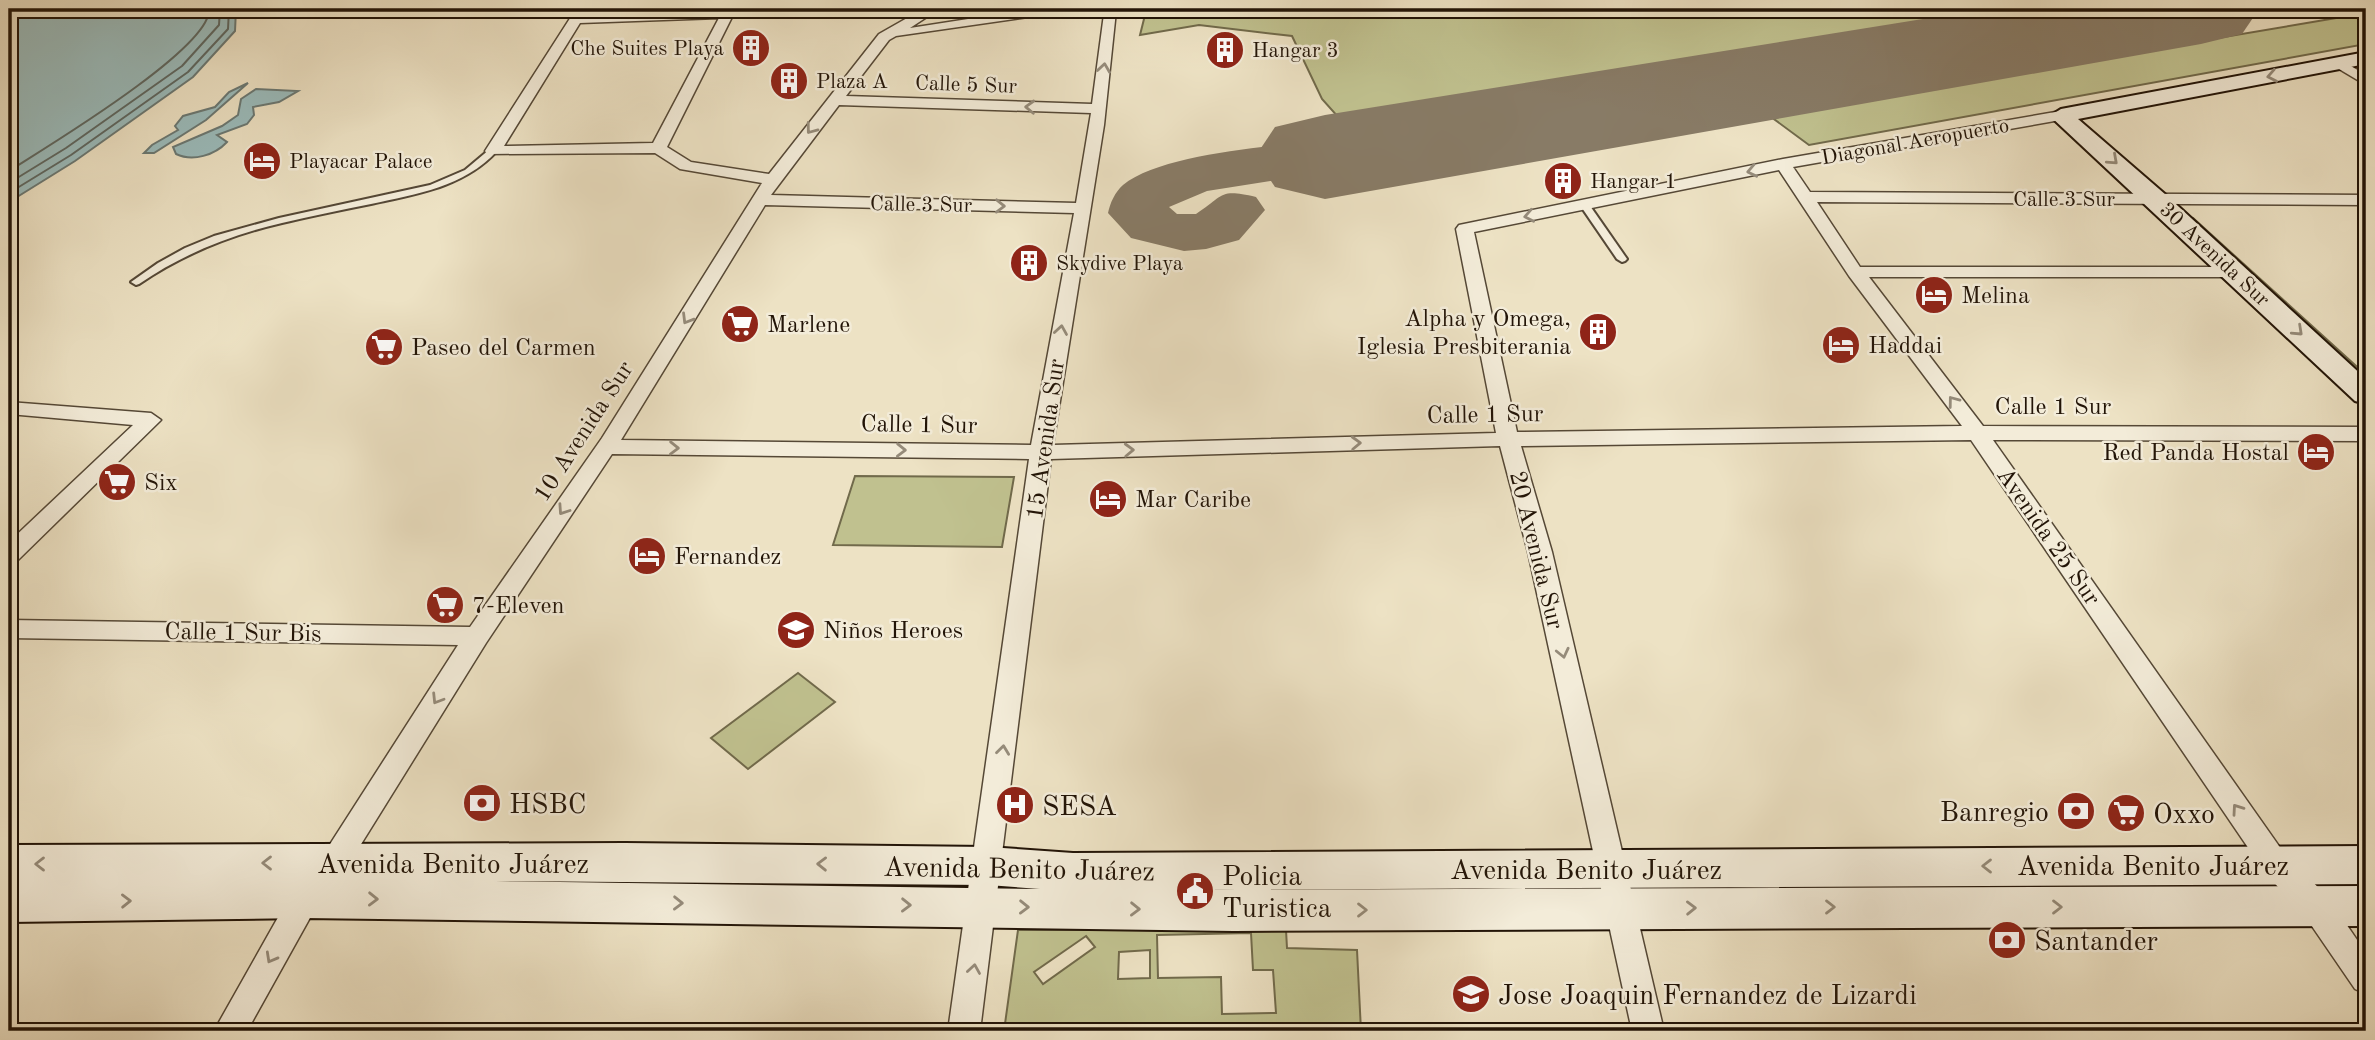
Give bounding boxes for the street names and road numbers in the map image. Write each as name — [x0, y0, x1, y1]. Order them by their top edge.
street label: Calle 5 Sur — [914, 73, 1018, 98]
street label: Diagonal Aeropuerto — [1820, 116, 2011, 169]
street label: Calle 3 Sur — [2013, 190, 2116, 211]
street label: Calle 3 Sur — [870, 194, 973, 217]
street label: 30 Avenida Sur — [2155, 199, 2273, 311]
street label: 10 Avenida Sur — [530, 357, 639, 507]
street label: 15 Avenida Sur — [1024, 357, 1070, 521]
street label: Calle 1 Sur — [1995, 396, 2112, 420]
street label: Calle 1 Sur — [1426, 403, 1544, 429]
street label: Calle 1 Sur — [860, 413, 978, 439]
street label: Avenida 25 Sur — [1991, 464, 2104, 611]
street label: 20 Avenida Sur — [1504, 469, 1566, 632]
street label: Calle 1 Sur Bis — [164, 621, 322, 647]
street label: Avenida Benito Juárez — [317, 852, 589, 880]
street label: Avenida Benito Juárez — [2017, 854, 2289, 882]
street label: Avenida Benito Juárez — [883, 855, 1155, 887]
street label: Avenida Benito Juárez — [1450, 858, 1722, 886]

